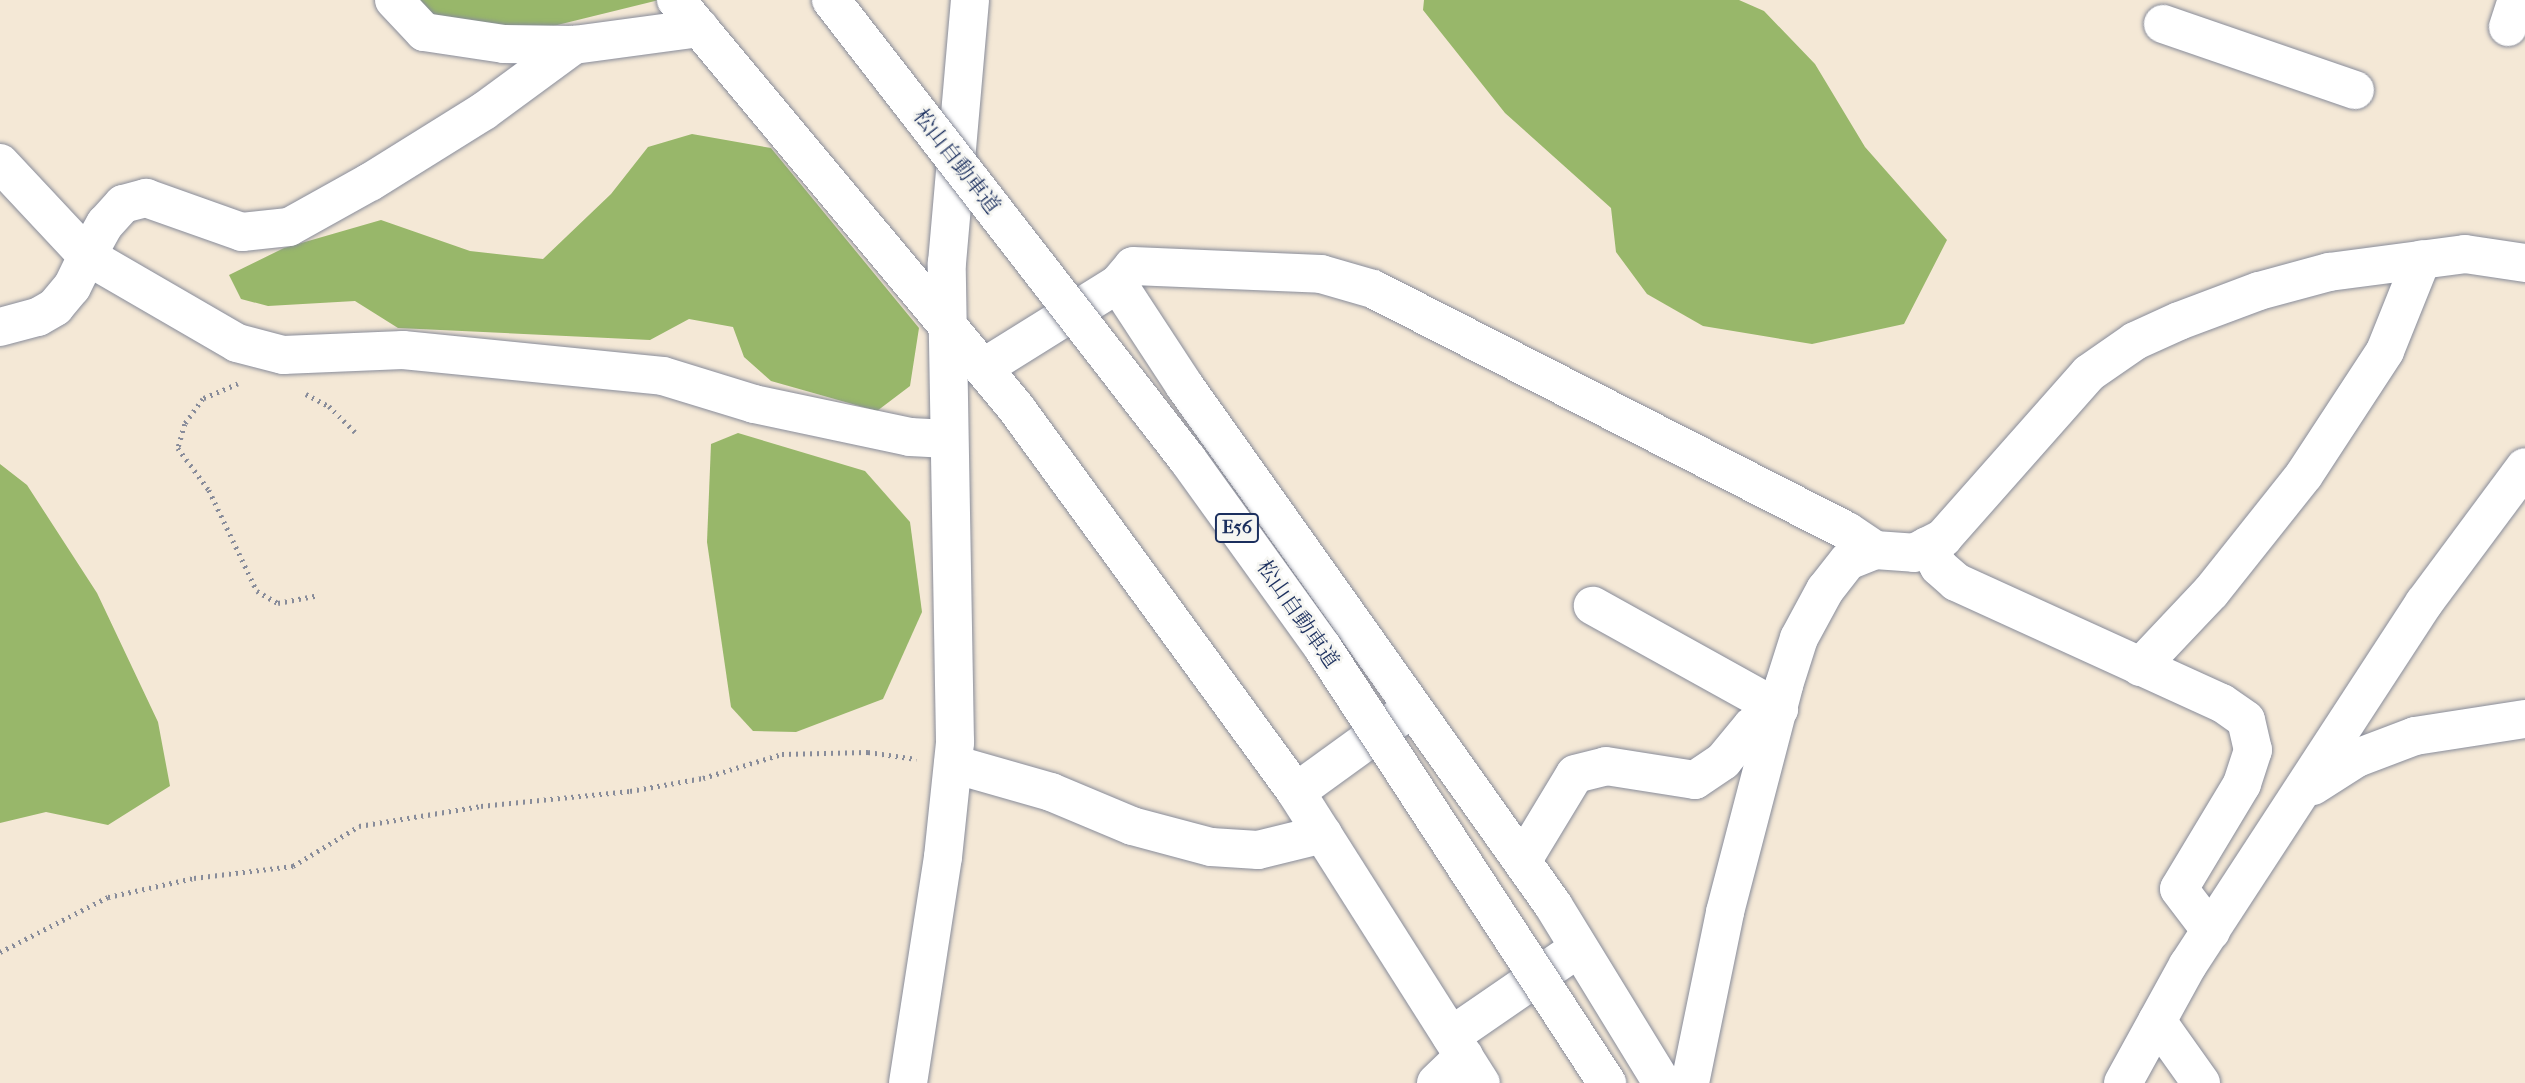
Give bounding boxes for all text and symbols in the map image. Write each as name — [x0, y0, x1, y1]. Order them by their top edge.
street label: 松山自動車道 — [908, 104, 1006, 218]
road number: E56 — [1214, 512, 1260, 544]
street label: 松山自動車道 — [1252, 555, 1344, 673]

